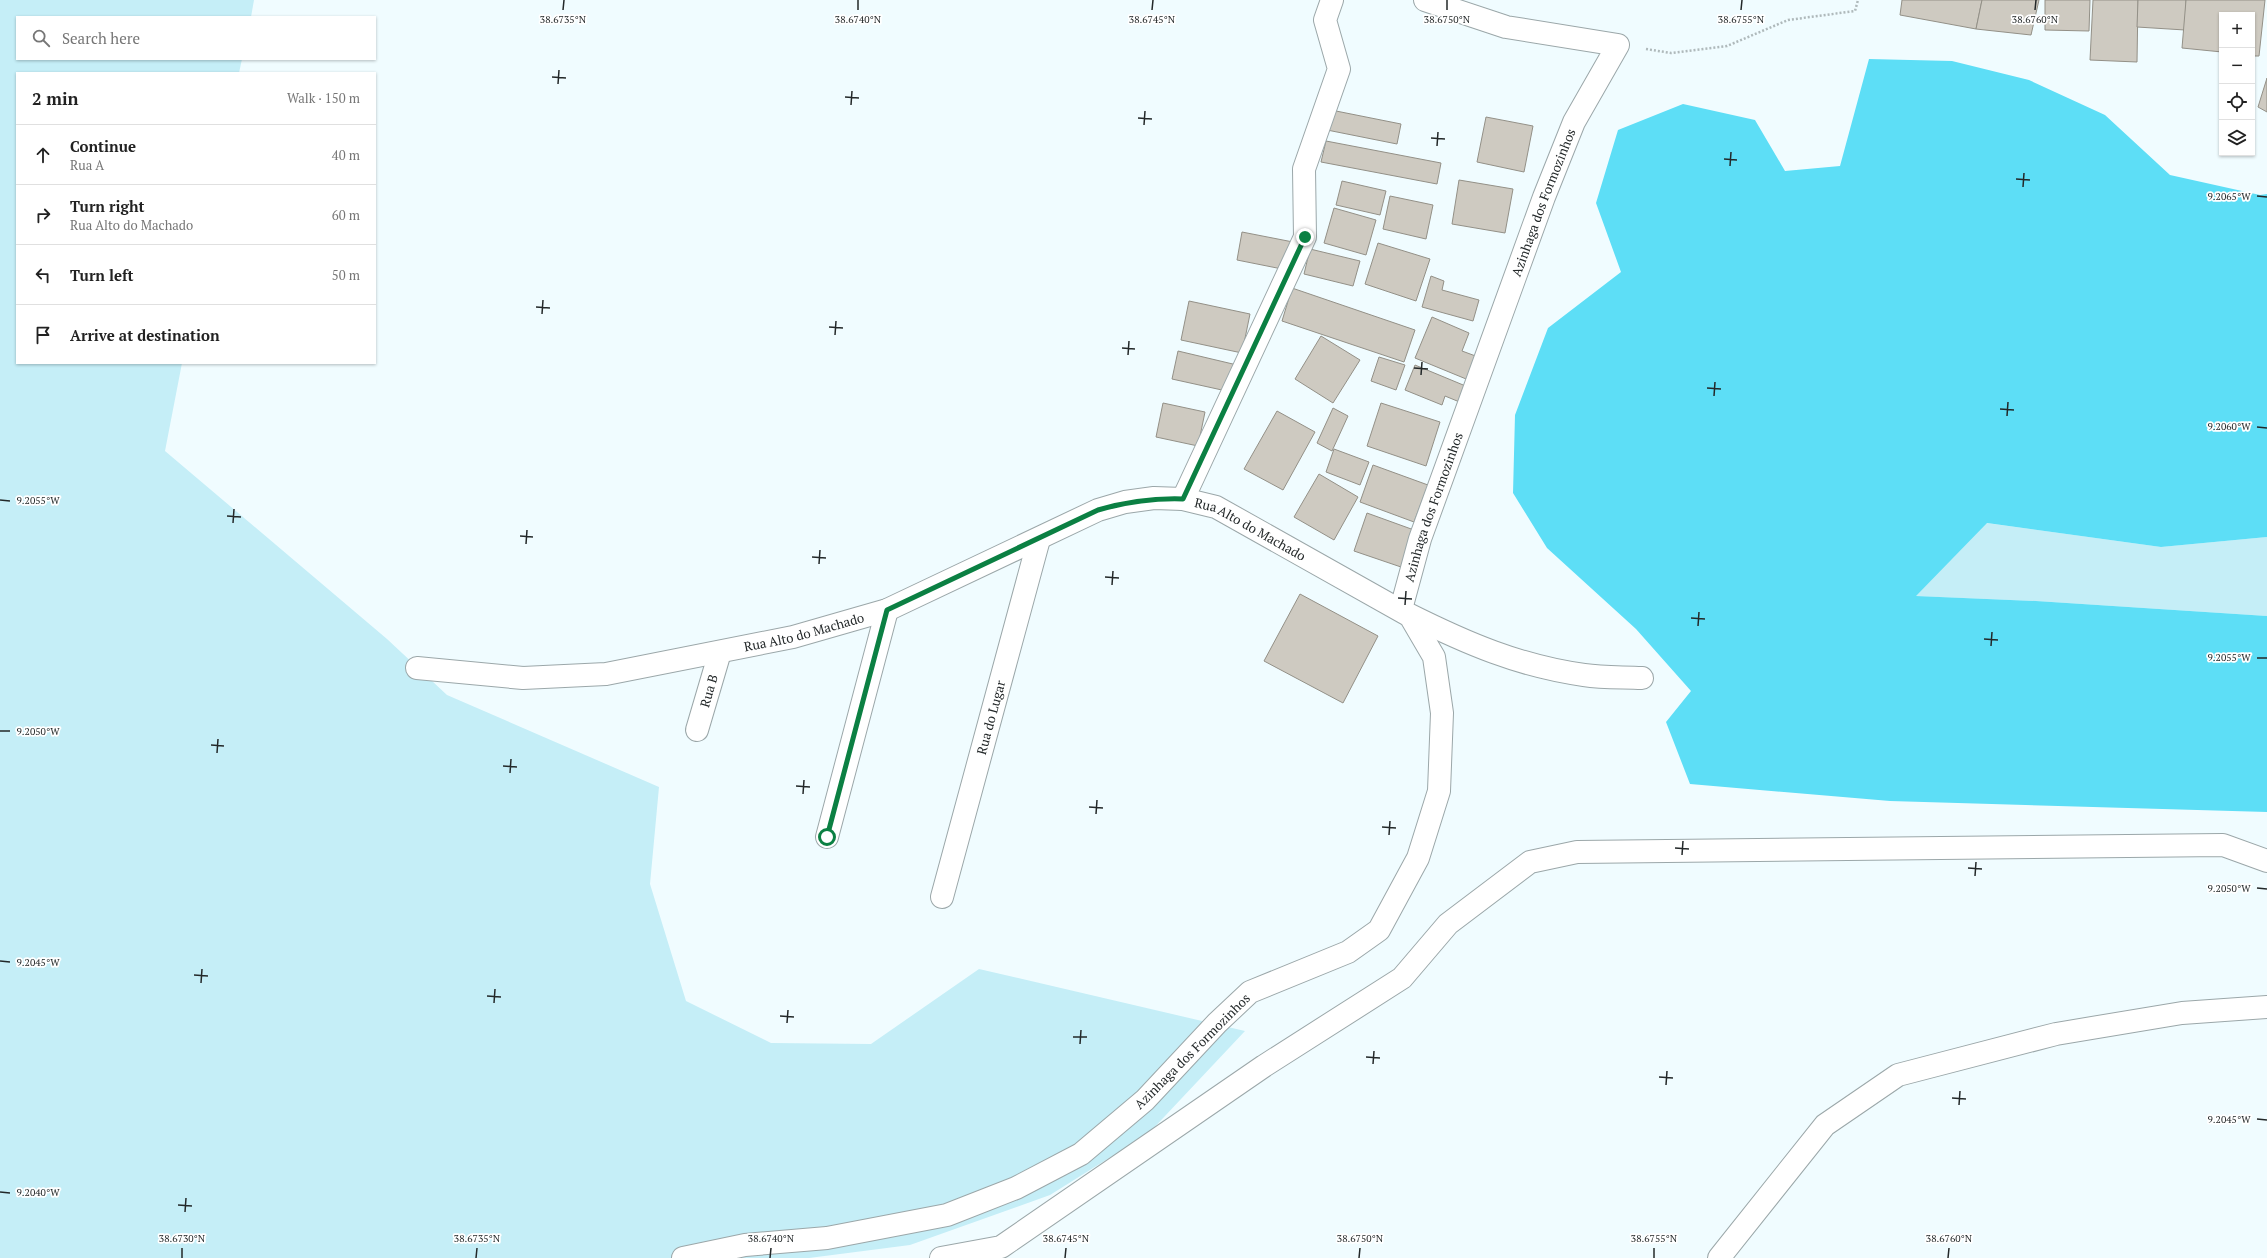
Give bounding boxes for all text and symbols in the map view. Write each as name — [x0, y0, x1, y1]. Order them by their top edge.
map controls — [2219, 12, 2255, 156]
button: + — [2219, 12, 2255, 48]
text: 38.6735°N — [540, 13, 587, 26]
text: 38.6740°N — [835, 13, 882, 26]
text: 38.6745°N — [1129, 13, 1176, 26]
text: 38.6750°N — [1424, 13, 1471, 26]
text: 38.6755°N — [1718, 13, 1765, 26]
text: 38.6760°N — [2012, 13, 2059, 26]
search box — [16, 16, 376, 60]
icon: search — [30, 27, 52, 49]
text: Search here — [62, 28, 140, 48]
button: − — [2219, 48, 2255, 84]
button: locate — [2219, 84, 2255, 120]
text: 2 min — [32, 87, 79, 110]
text: Walk · 150 m — [287, 89, 360, 107]
button: layers — [2219, 120, 2255, 156]
street label: Azinhaga dos Formozinhos — [1507, 126, 1580, 279]
text: Continue — [70, 136, 136, 156]
icon: ahead — [32, 144, 54, 166]
text: 40 m — [332, 146, 360, 164]
text: Rua A — [70, 156, 104, 174]
text: 9.2065°W — [2207, 190, 2251, 203]
text: Turn right — [70, 196, 145, 216]
icon: right — [32, 204, 54, 226]
text: 60 m — [332, 206, 360, 224]
text: Rua Alto do Machado — [70, 216, 193, 234]
route end — [1296, 228, 1314, 246]
icon: left — [32, 264, 54, 286]
text: Turn left — [70, 265, 134, 285]
text: 50 m — [332, 266, 360, 284]
icon: arrive — [32, 324, 54, 346]
text: Arrive at destination — [70, 325, 220, 345]
text: 9.2060°W — [2207, 420, 2251, 433]
street label: Azinhaga dos Formozinhos — [1400, 430, 1467, 584]
street label: Rua Alto do Machado — [1193, 493, 1309, 565]
text: 9.2055°W — [16, 494, 60, 507]
street label: Rua Alto do Machado — [742, 608, 866, 656]
text: 9.2055°W — [2207, 651, 2251, 664]
street label: Rua B — [695, 672, 722, 709]
street label: Rua do Lugar — [972, 678, 1009, 757]
text: 9.2050°W — [16, 725, 60, 738]
route start — [818, 828, 836, 846]
text: 9.2050°W — [2207, 882, 2251, 895]
text: 9.2045°W — [16, 956, 60, 969]
street label: Azinhaga dos Formozinhos — [1130, 989, 1254, 1113]
text: 9.2045°W — [2207, 1113, 2251, 1126]
text: 9.2040°W — [16, 1186, 60, 1199]
text: 38.6730°N — [159, 1232, 206, 1245]
text: 38.6735°N — [454, 1232, 501, 1245]
text: 38.6740°N — [748, 1232, 795, 1245]
text: 38.6745°N — [1043, 1232, 1090, 1245]
text: 38.6750°N — [1337, 1232, 1384, 1245]
text: 38.6755°N — [1631, 1232, 1678, 1245]
text: 38.6760°N — [1926, 1232, 1973, 1245]

